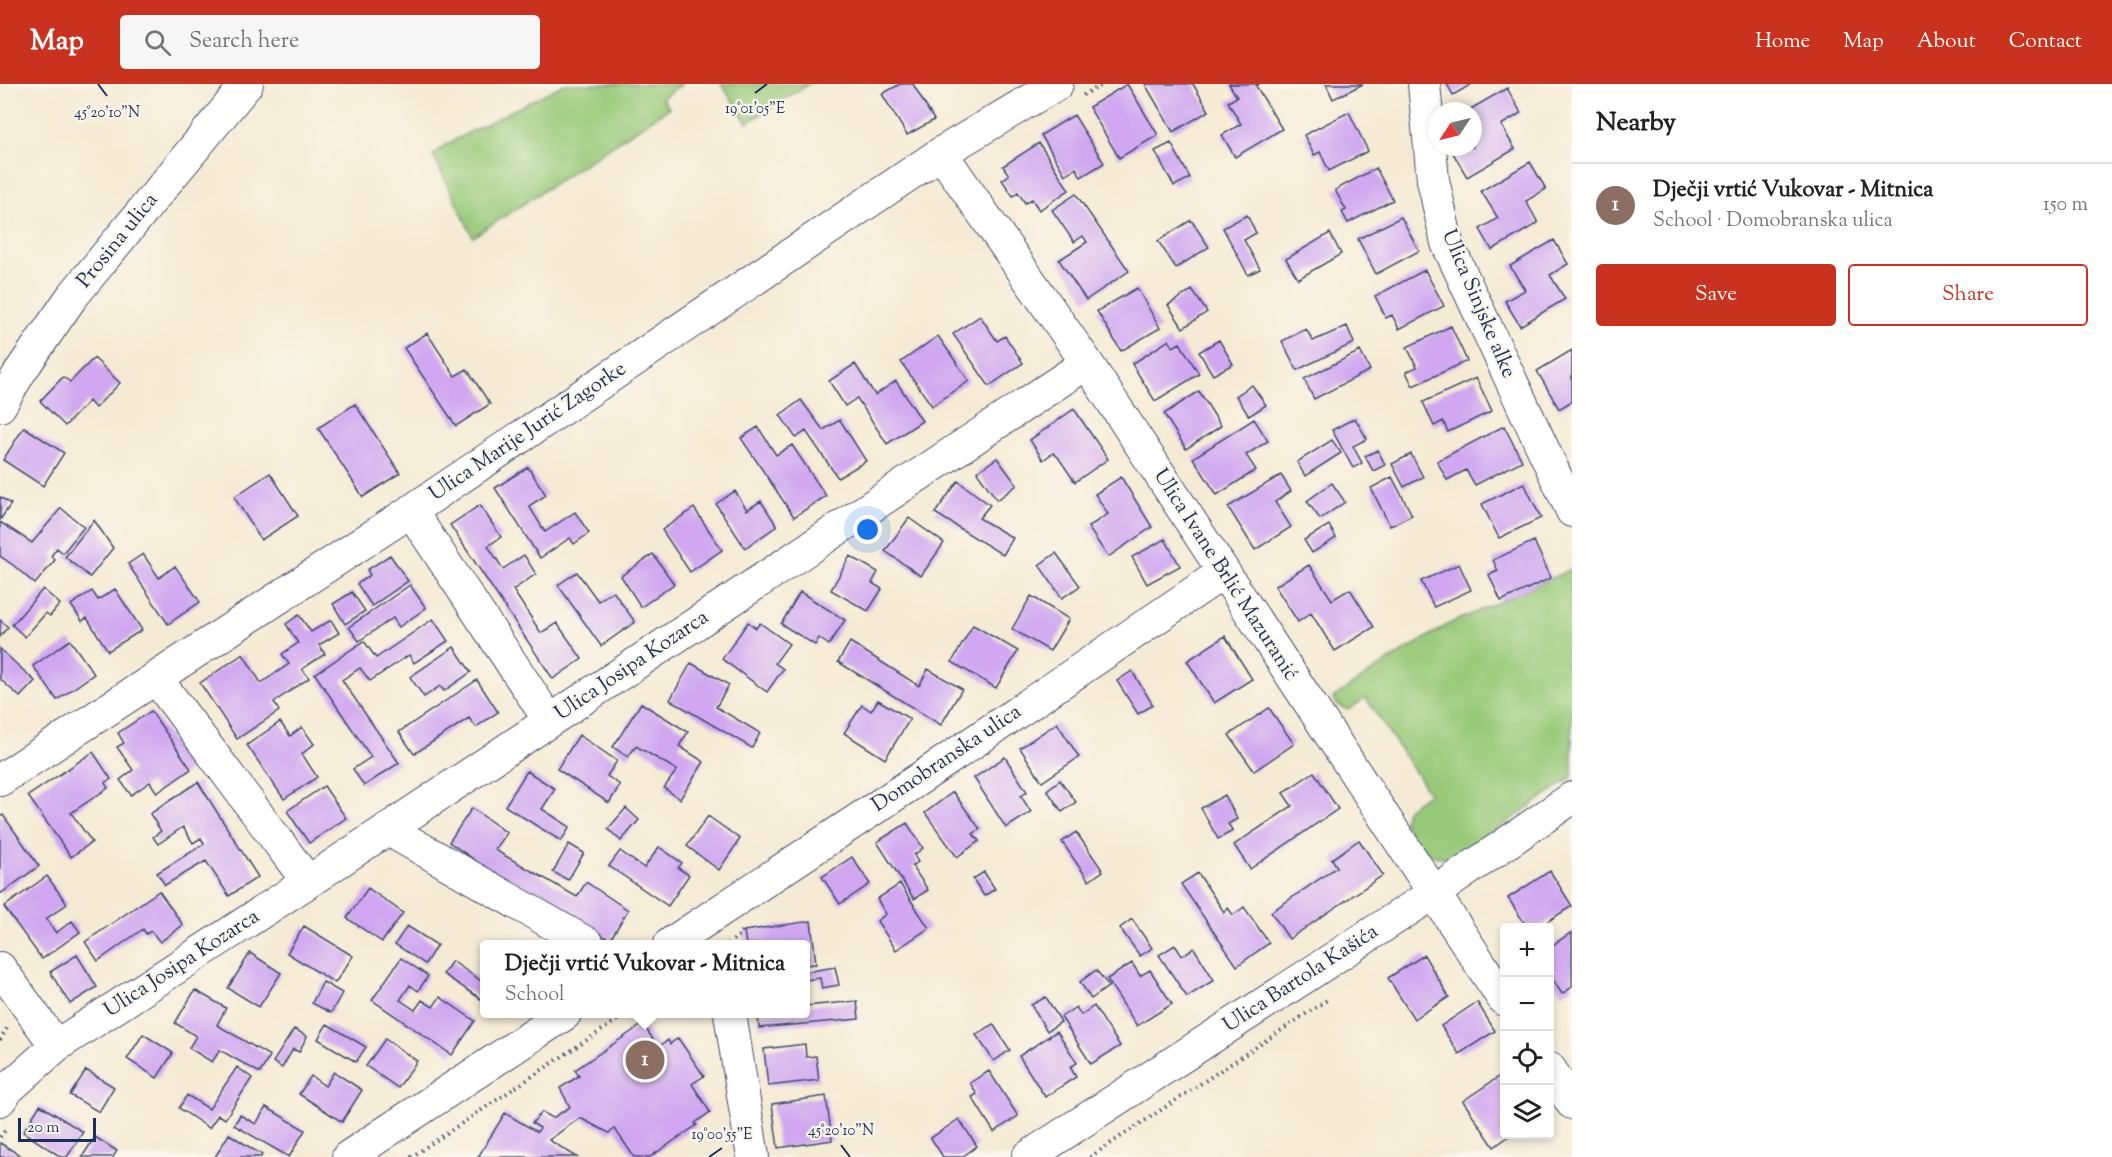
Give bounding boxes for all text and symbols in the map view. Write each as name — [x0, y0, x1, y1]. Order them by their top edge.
search box — [120, 15, 540, 69]
text: Map — [30, 22, 84, 62]
icon: search — [141, 26, 174, 59]
text: Search here — [189, 26, 299, 58]
text: Home — [1755, 27, 1810, 57]
text: Map — [1843, 27, 1884, 57]
text: About — [1917, 27, 1976, 57]
text: Contact — [2009, 27, 2082, 57]
text: 19°01'05"E — [725, 99, 785, 120]
north arrow — [1428, 102, 1482, 156]
text: 45°20'10"N — [74, 103, 140, 124]
text: Nearby — [1596, 105, 1676, 142]
text: Dječji vrtić Vukovar - Mitnica — [1653, 175, 1933, 207]
street label: Prosina ulica — [70, 187, 166, 295]
text: 1 — [1612, 191, 1619, 220]
text: 150 m — [2043, 191, 2088, 220]
text: School · Domobranska ulica — [1653, 207, 1893, 236]
street label: Ulica Sinjske alke — [1433, 225, 1523, 383]
button: Save — [1596, 264, 1836, 326]
button: Share — [1848, 264, 2088, 326]
street label: Ulica Marije Jurić Zagorke — [423, 355, 633, 509]
street label: Ulica Ivane Brlić Mazuranić — [1145, 463, 1305, 687]
your location — [853, 515, 882, 544]
street label: Ulica Josipa Kozarca — [549, 603, 715, 729]
street label: Domobranska ulica — [866, 698, 1028, 820]
street label: Ulica Josipa Kozarca — [98, 902, 266, 1026]
street label: Ulica Bartola Kašića — [1217, 917, 1385, 1041]
map controls — [1500, 923, 1554, 1139]
button: + — [1500, 923, 1554, 977]
popup — [480, 940, 810, 1018]
text: Dječji vrtić Vukovar - Mitnica — [505, 949, 785, 981]
button: − — [1500, 977, 1554, 1031]
text: School — [505, 981, 565, 1010]
button: locate — [1500, 1031, 1554, 1085]
pin: 1 — [626, 1038, 664, 1082]
button: layers — [1500, 1085, 1554, 1139]
scale bar — [18, 1115, 96, 1142]
text: 20 m — [27, 1117, 60, 1140]
text: 45°20'10"N — [808, 1121, 874, 1142]
text: 19°00'55"E — [692, 1125, 752, 1146]

